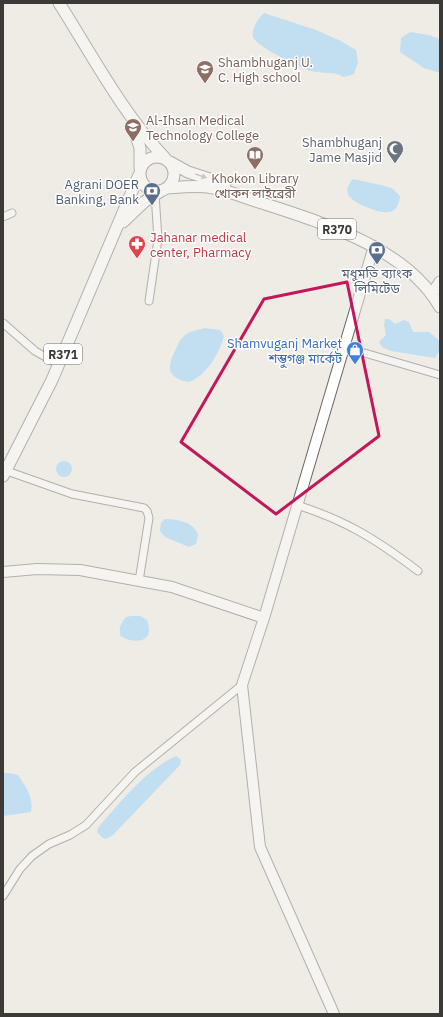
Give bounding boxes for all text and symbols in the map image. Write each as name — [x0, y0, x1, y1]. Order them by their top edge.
place label: Shambhuganj U. C. High school — [218, 54, 313, 86]
school or university icon: Shambhuganj U. C. High school — [195, 59, 215, 84]
place label: Al-Ihsan Medical Technology College — [146, 112, 259, 144]
school or university icon: Al-Ihsan Medical Technology College — [123, 117, 143, 142]
place label: Shambhuganj Jame Masjid — [302, 134, 382, 166]
mosque icon: Shambhuganj Jame Masjid — [385, 139, 405, 164]
library icon: Khokon Library খোকন লাইব্রেরী — [245, 145, 265, 170]
place label: Khokon Library খোকন লাইব্রেরী — [211, 170, 299, 202]
one-way arrow — [195, 173, 207, 179]
place label: Agrani DOER Banking, Bank — [55, 176, 139, 208]
bank icon: Agrani DOER Banking, Bank — [142, 181, 162, 206]
road number: R370 — [318, 219, 356, 239]
place label: Jahanar medical center, Pharmacy — [150, 229, 252, 261]
pharmacy icon: Jahanar medical center, Pharmacy — [127, 234, 147, 259]
bank icon: মধুমতি ব্যাংক লিমিটেড — [367, 240, 387, 265]
place label: মধুমতি ব্যাংক লিমিটেড — [341, 265, 413, 297]
place label: Shamvuganj Market শম্ভুগঞ্জ মার্কেট — [227, 335, 343, 368]
shop icon: Shamvuganj Market শম্ভুগঞ্জ মার্কেট — [345, 340, 365, 365]
road number: R371 — [44, 344, 82, 364]

